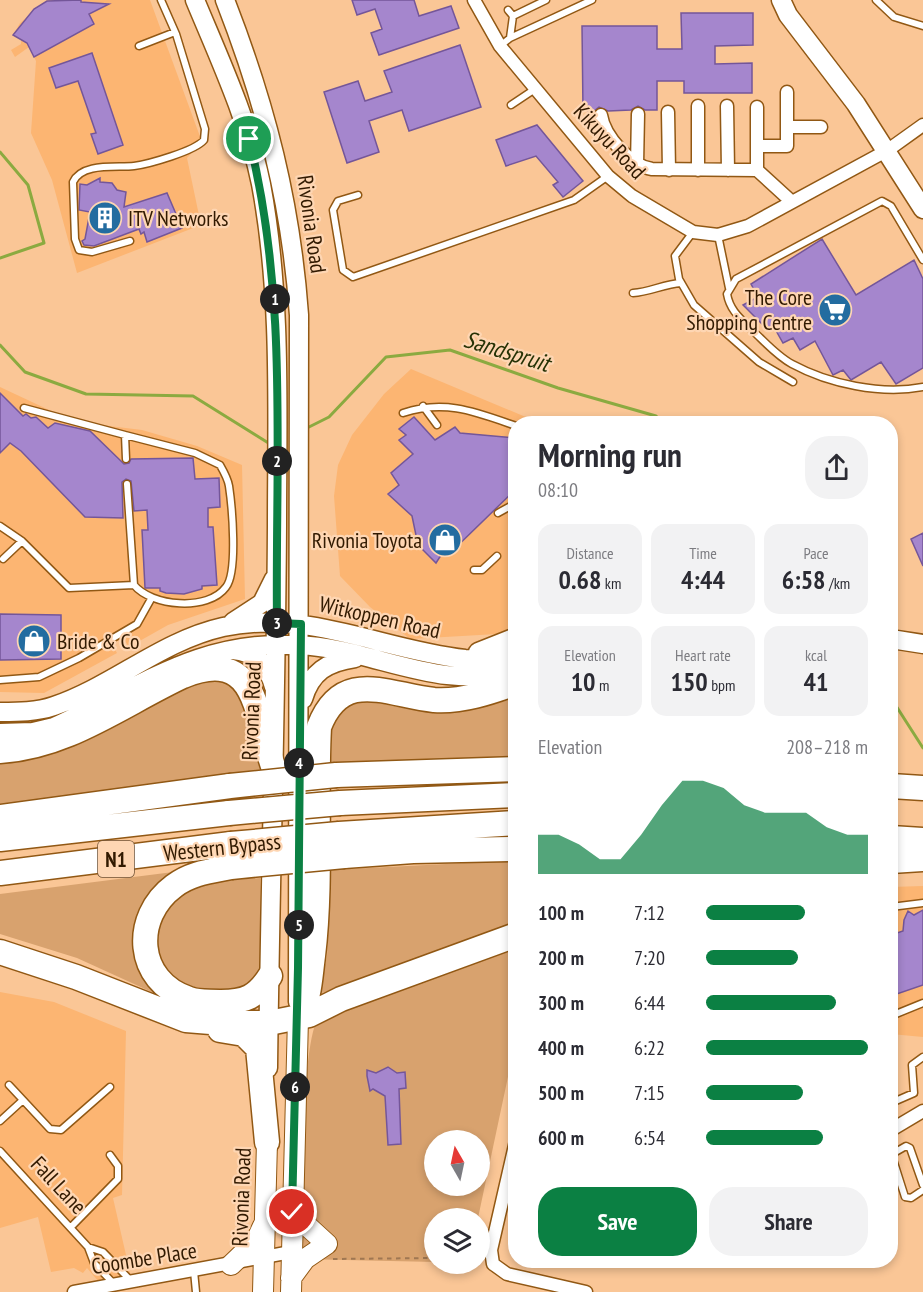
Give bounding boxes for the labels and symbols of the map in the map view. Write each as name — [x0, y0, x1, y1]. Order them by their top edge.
street label: Kikuyu Road — [568, 97, 652, 185]
pin — [223, 113, 274, 164]
street label: Rivonia Road — [291, 173, 333, 275]
building icon: ITV Networks — [87, 200, 123, 236]
place label: ITV Networks — [128, 204, 228, 232]
place label: The Core Shopping Centre — [686, 283, 812, 336]
pin: 1 — [260, 284, 290, 314]
supermarket icon: The Core Shopping Centre — [817, 292, 853, 328]
water label: Sandspruit — [460, 323, 556, 379]
pin: 2 — [262, 446, 292, 476]
shop icon: Rivonia Toyota — [427, 522, 463, 558]
place label: Rivonia Toyota — [312, 526, 422, 554]
street label: Witkoppen Road — [317, 589, 443, 645]
pin: 3 — [262, 608, 292, 638]
shop icon: Bride & Co — [16, 623, 52, 659]
place label: Bride & Co — [57, 627, 140, 655]
street label: Rivonia Road — [235, 661, 267, 761]
pin: 4 — [284, 748, 314, 778]
street label: Western Bypass — [162, 827, 282, 867]
road number: N1 — [98, 841, 134, 877]
pin: 5 — [284, 910, 314, 940]
pin: 6 — [280, 1072, 310, 1102]
north arrow — [424, 1130, 490, 1196]
street label: Rivonia Road — [225, 1147, 257, 1247]
street label: Fall Lane — [25, 1150, 93, 1220]
pin — [266, 1186, 317, 1237]
street label: Coombe Place — [89, 1236, 199, 1280]

